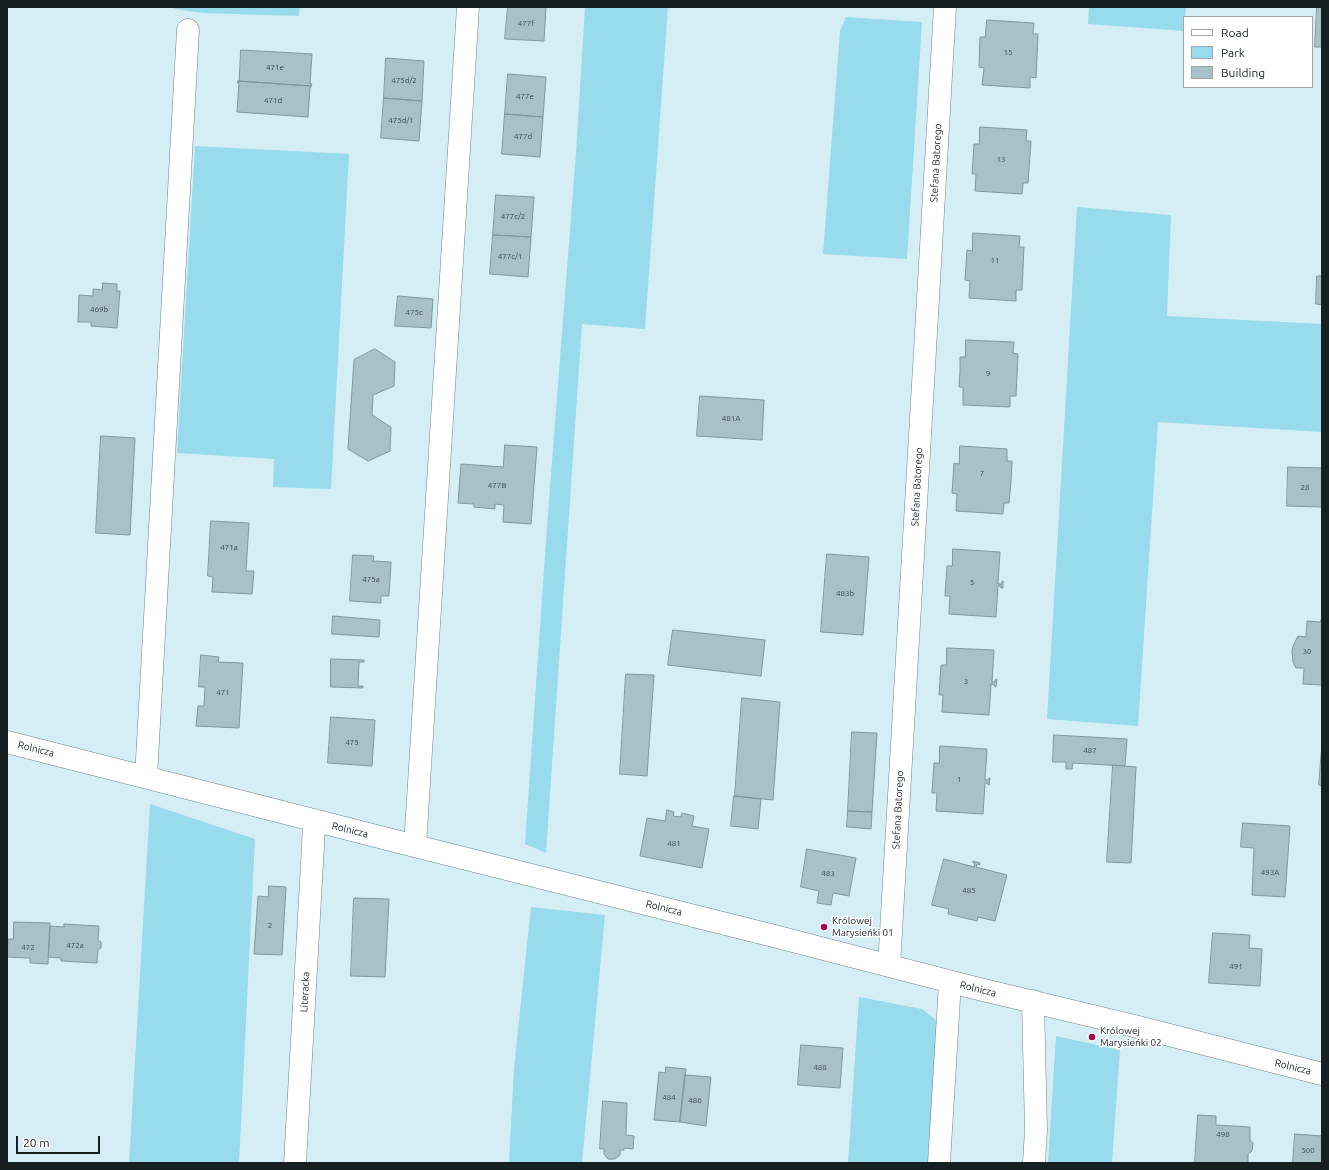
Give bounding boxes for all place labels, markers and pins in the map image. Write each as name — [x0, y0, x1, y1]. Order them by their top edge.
place label: Królowej Marysieńki 01 — [832, 915, 894, 938]
marker: Królowej Marysieńki 01 — [819, 922, 829, 932]
place label: Królowej Marysieńki 02 — [1100, 1025, 1162, 1048]
marker: Królowej Marysieńki 02 — [1087, 1032, 1097, 1042]

